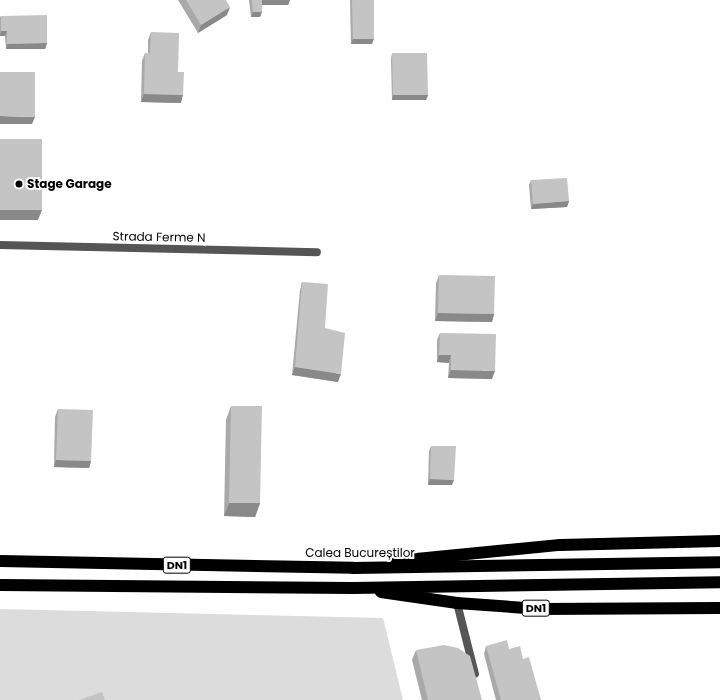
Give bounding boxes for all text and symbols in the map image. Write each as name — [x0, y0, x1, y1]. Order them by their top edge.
place label: Stage Garage — [27, 177, 112, 191]
marker: Stage Garage — [14, 179, 24, 189]
street label: Strada Ferme N — [112, 229, 206, 245]
street label: Calea Bucureștilor — [305, 546, 415, 560]
road number: DN1 — [162, 556, 192, 574]
road number: DN1 — [521, 599, 551, 617]

